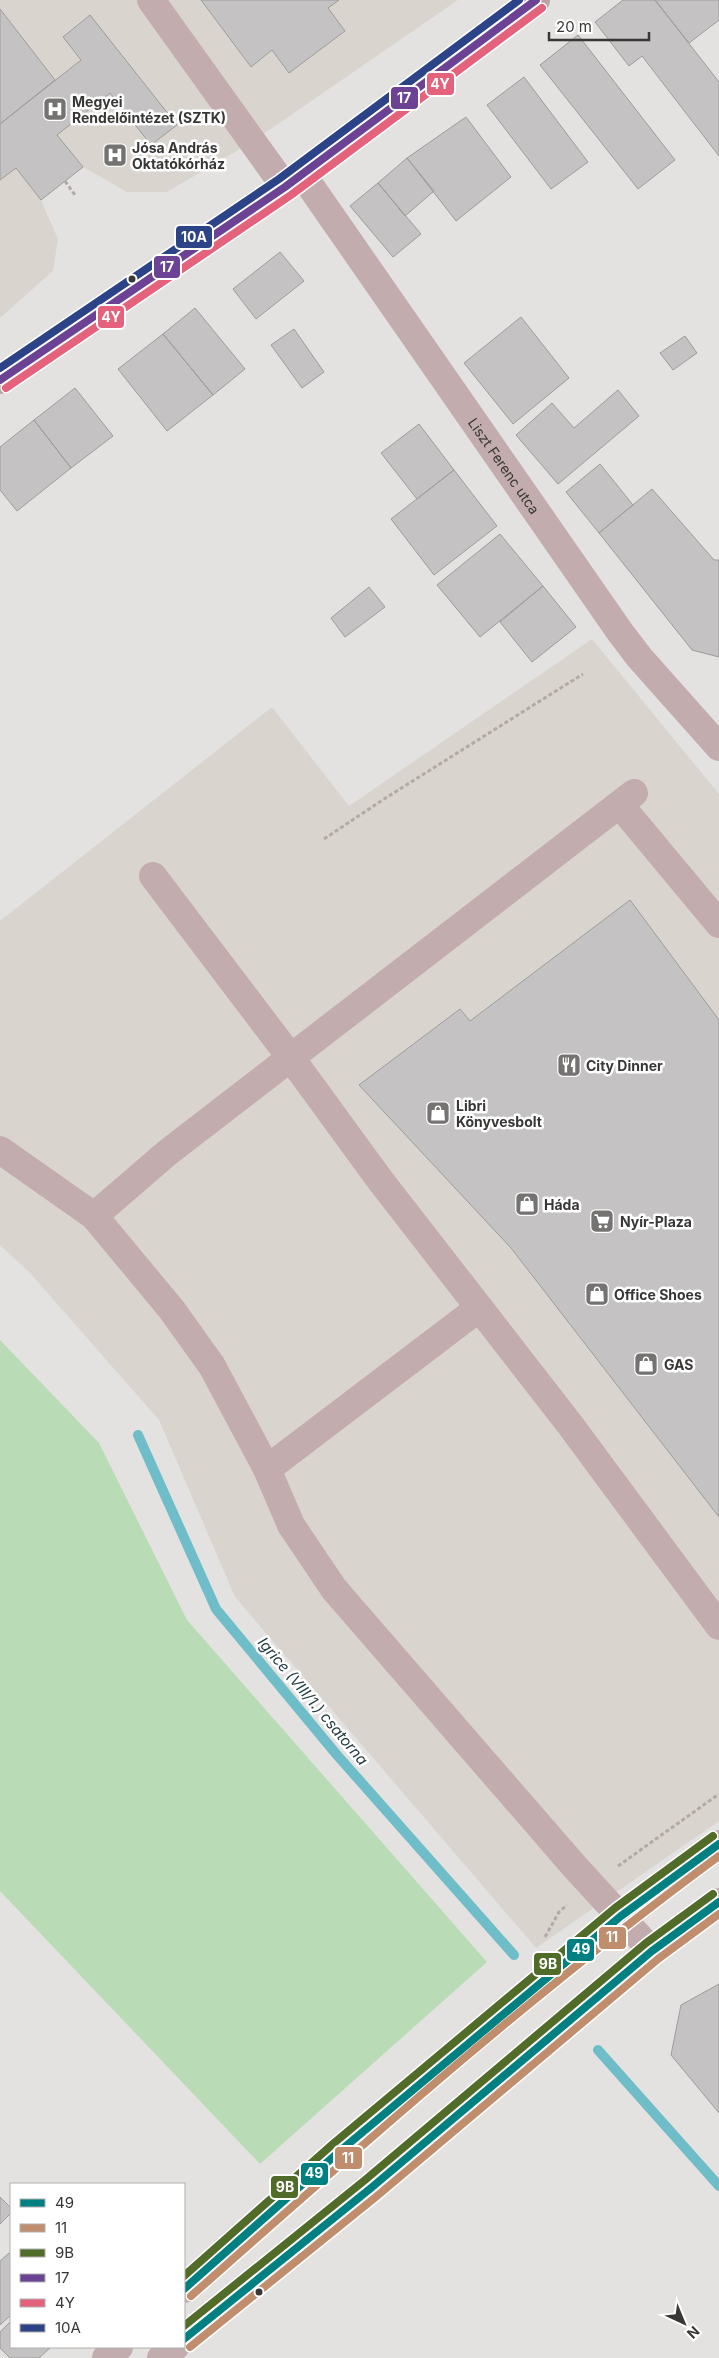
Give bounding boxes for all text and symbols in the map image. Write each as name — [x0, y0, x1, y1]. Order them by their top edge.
scale bar — [549, 10, 649, 42]
text: 20 m — [556, 17, 592, 36]
line badge: 4Y — [426, 72, 455, 96]
text: 4Y — [430, 75, 450, 92]
line badge: 17 — [390, 86, 419, 110]
text: 17 — [397, 89, 411, 106]
place label: Megyei Rendelőintézet (SZTK) — [72, 93, 226, 126]
hospital icon: Megyei Rendelőintézet (SZTK) — [42, 96, 68, 122]
place label: Jósa András Oktatókórház — [132, 139, 225, 172]
hospital icon: Jósa András Oktatókórház — [102, 142, 128, 168]
line badge: 10A — [175, 225, 213, 249]
text: 10A — [181, 228, 208, 245]
line badge: 17 — [153, 255, 181, 279]
text: 17 — [160, 258, 174, 275]
unlabelled marker — [127, 274, 137, 284]
line badge: 4Y — [97, 305, 125, 329]
text: 4Y — [101, 308, 121, 325]
street label: Liszt Ferenc utca — [465, 414, 544, 517]
restaurant icon: City Dinner — [556, 1052, 582, 1078]
place label: City Dinner — [586, 1057, 663, 1074]
place label: Libri Könyvesbolt — [456, 1097, 542, 1130]
shop icon: Libri Könyvesbolt — [425, 1100, 451, 1126]
shop icon: Háda — [514, 1191, 540, 1217]
place label: Háda — [544, 1196, 580, 1213]
supermarket icon: Nyír-Plaza — [589, 1208, 615, 1234]
place label: Nyír-Plaza — [620, 1213, 692, 1230]
shop icon: Office Shoes — [584, 1281, 610, 1307]
place label: Office Shoes — [614, 1286, 702, 1303]
shop icon: GAS — [633, 1351, 659, 1377]
place label: GAS — [664, 1356, 693, 1373]
water label: Igrice (VIII/1.) csatorna — [254, 1633, 372, 1769]
line badge: 11 — [598, 1926, 627, 1950]
text: 11 — [606, 1928, 618, 1945]
line badge: 49 — [566, 1938, 595, 1962]
text: 49 — [572, 1940, 590, 1957]
line badge: 9B — [533, 1952, 562, 1976]
text: 9B — [539, 1955, 557, 1972]
line badge: 11 — [334, 2146, 363, 2170]
text: 11 — [342, 2149, 354, 2166]
line badge: 49 — [300, 2162, 329, 2186]
text: 49 — [305, 2164, 323, 2181]
line badge: 9B — [270, 2175, 299, 2199]
text: 9B — [276, 2178, 294, 2195]
legend — [10, 2183, 185, 2348]
text: 49 — [55, 2193, 74, 2212]
text: 11 — [55, 2218, 67, 2237]
text: 9B — [55, 2243, 74, 2262]
text: 17 — [55, 2268, 70, 2287]
unlabelled marker — [254, 2287, 264, 2297]
text: 4Y — [55, 2293, 75, 2312]
north arrow — [659, 2298, 709, 2348]
text: 10A — [55, 2318, 81, 2337]
text: N — [684, 2323, 703, 2343]

